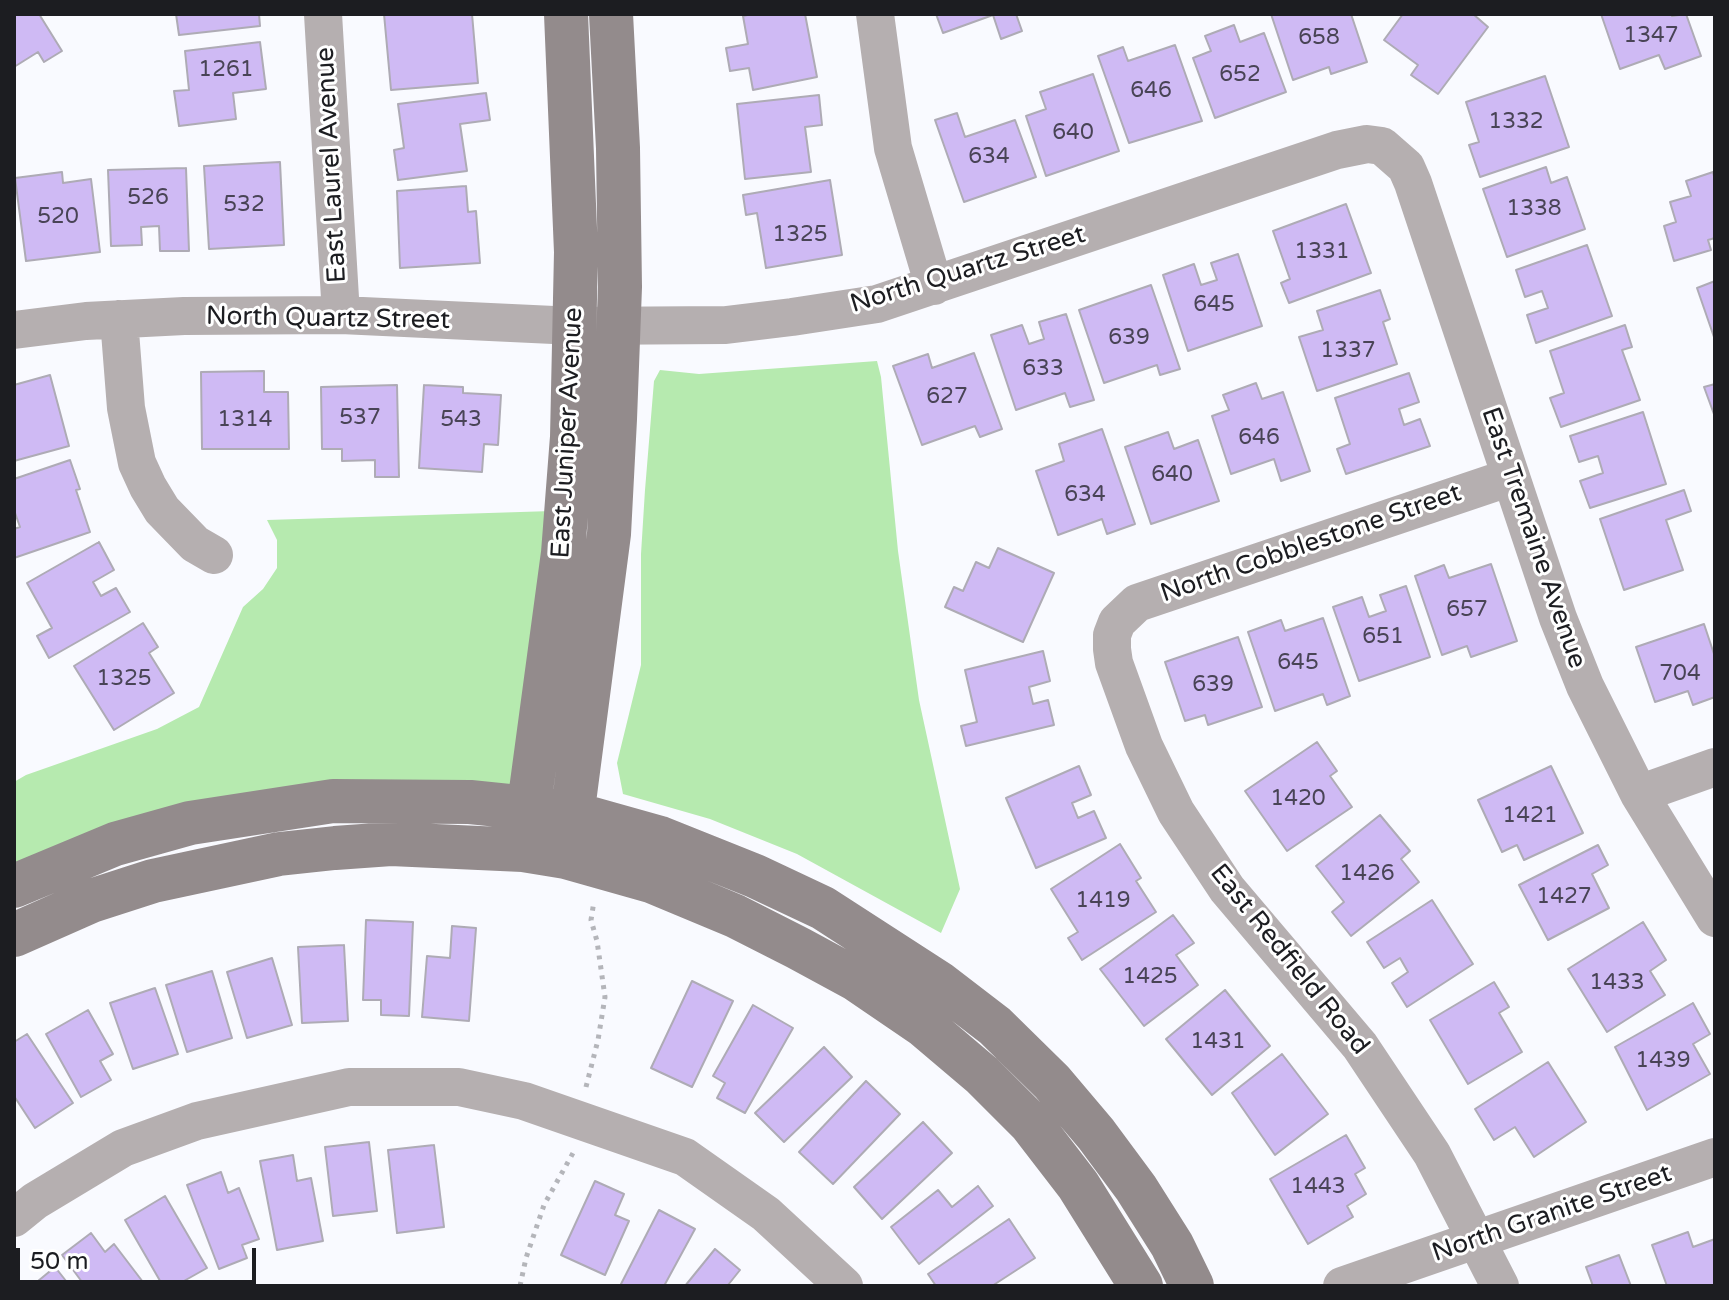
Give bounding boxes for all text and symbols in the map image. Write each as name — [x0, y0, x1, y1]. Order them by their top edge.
house number: 1347 — [1623, 23, 1679, 49]
house number: 658 — [1298, 25, 1340, 51]
street label: East Laurel Avenue — [310, 46, 354, 284]
house number: 1261 — [198, 57, 254, 83]
house number: 652 — [1219, 62, 1261, 88]
house number: 646 — [1130, 78, 1172, 104]
house number: 1332 — [1488, 109, 1544, 135]
house number: 640 — [1052, 120, 1094, 146]
house number: 634 — [968, 144, 1010, 170]
house number: 526 — [127, 185, 169, 211]
house number: 532 — [223, 192, 265, 218]
house number: 1338 — [1506, 196, 1562, 222]
house number: 520 — [37, 204, 79, 230]
street label: North Quartz Street — [847, 219, 1089, 321]
house number: 1325 — [772, 222, 828, 248]
house number: 1331 — [1294, 239, 1350, 265]
house number: 645 — [1193, 292, 1235, 318]
street label: North Quartz Street — [206, 301, 450, 337]
street label: East Juniper Avenue — [546, 307, 590, 559]
house number: 639 — [1108, 325, 1150, 351]
house number: 1337 — [1320, 338, 1376, 364]
house number: 633 — [1022, 356, 1064, 382]
house number: 627 — [926, 384, 968, 410]
street label: East Tremaine Avenue — [1474, 403, 1592, 673]
house number: 537 — [339, 405, 381, 431]
house number: 1314 — [217, 407, 273, 433]
house number: 543 — [440, 407, 482, 433]
house number: 646 — [1238, 425, 1280, 451]
house number: 640 — [1151, 462, 1193, 488]
street label: North Cobblestone Street — [1157, 478, 1465, 610]
house number: 634 — [1064, 482, 1106, 508]
house number: 657 — [1446, 597, 1488, 623]
house number: 651 — [1362, 624, 1404, 650]
house number: 645 — [1277, 650, 1319, 676]
house number: 704 — [1659, 661, 1701, 687]
house number: 1325 — [96, 666, 152, 692]
house number: 639 — [1192, 672, 1234, 698]
house number: 1420 — [1270, 786, 1326, 812]
house number: 1421 — [1502, 803, 1558, 829]
street label: East Redfield Road — [1203, 858, 1375, 1062]
house number: 1426 — [1339, 861, 1395, 887]
house number: 1427 — [1536, 884, 1592, 910]
house number: 1419 — [1075, 888, 1131, 914]
house number: 1425 — [1122, 964, 1178, 990]
house number: 1433 — [1589, 970, 1645, 996]
house number: 1431 — [1190, 1029, 1246, 1055]
house number: 1439 — [1635, 1048, 1691, 1074]
street label: North Granite Street — [1428, 1158, 1676, 1270]
house number: 1443 — [1290, 1174, 1346, 1200]
scale bar — [20, 1232, 260, 1282]
text: 50 m — [30, 1247, 88, 1276]

